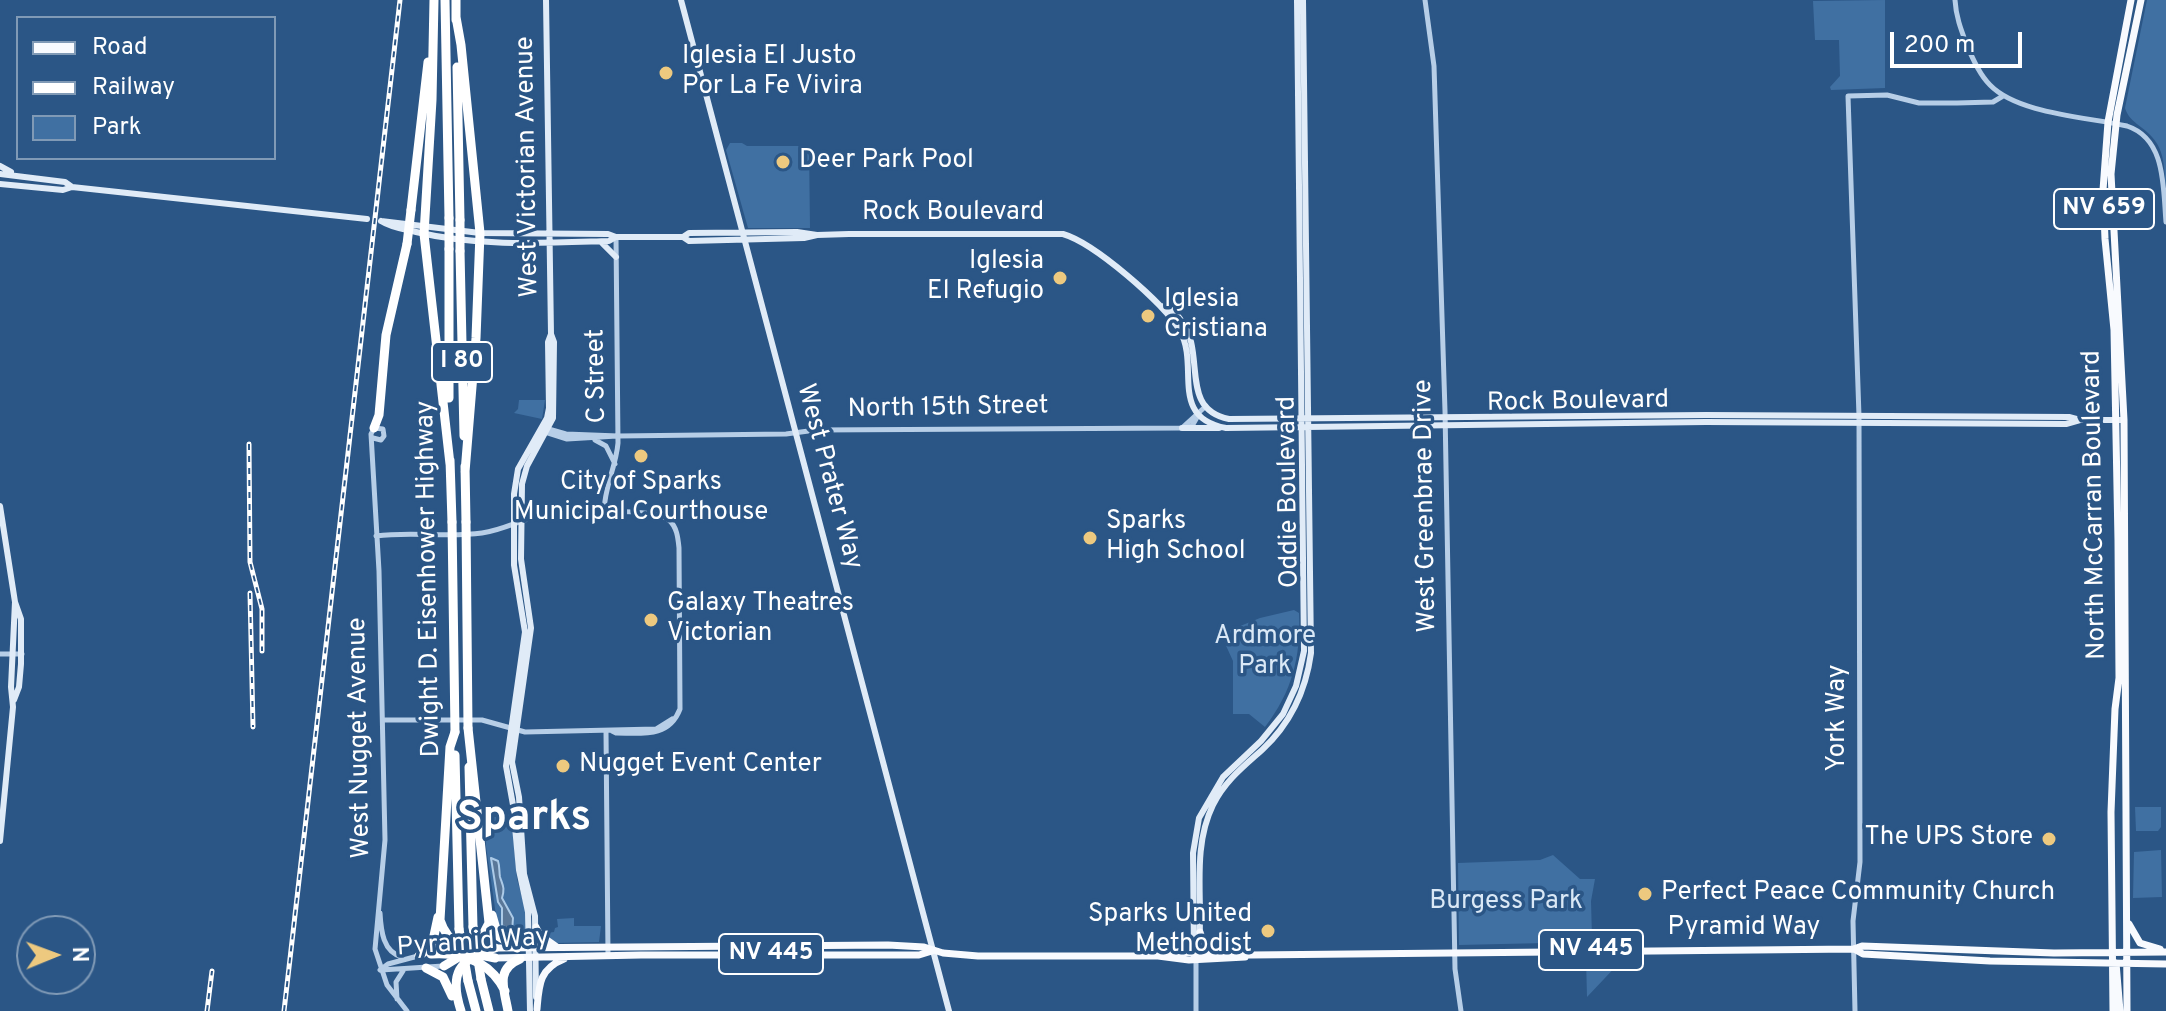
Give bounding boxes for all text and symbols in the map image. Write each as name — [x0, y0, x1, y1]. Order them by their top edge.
legend — [16, 16, 276, 160]
scale bar — [1894, 16, 2026, 66]
text: 200 m — [1904, 31, 1975, 61]
text: Road — [92, 33, 148, 63]
street label: West Victorian Avenue — [511, 36, 547, 298]
place label: Iglesia El Justo Por La Fe Vivira — [682, 42, 863, 104]
marker: Iglesia El Justo Por La Fe Vivira — [657, 64, 675, 82]
text: Railway — [92, 73, 175, 103]
text: Park — [92, 113, 142, 143]
place label: Deer Park Pool — [799, 146, 974, 178]
marker: Deer Park Pool — [774, 153, 792, 171]
road number: NV 659 — [2054, 189, 2154, 229]
street label: Rock Boulevard — [862, 198, 1044, 230]
place label: Iglesia El Refugio — [927, 247, 1044, 308]
marker: Iglesia El Refugio — [1051, 269, 1069, 287]
place label: Iglesia Cristiana — [1164, 285, 1268, 346]
marker: Iglesia Cristiana — [1139, 307, 1157, 325]
street label: C Street — [582, 328, 614, 424]
road number: I 80 — [432, 342, 492, 382]
street label: North McCarran Boulevard — [2078, 350, 2114, 660]
street label: West Greenbrae Drive — [1409, 379, 1445, 633]
street label: West Prater Way — [788, 381, 868, 573]
street label: Rock Boulevard — [1487, 386, 1669, 420]
street label: North 15th Street — [847, 392, 1049, 426]
street label: Oddie Boulevard — [1273, 396, 1307, 588]
street label: Dwight D. Eisenhower Highway — [411, 400, 449, 758]
marker: City of Sparks Municipal Courthouse — [632, 447, 650, 465]
place label: City of Sparks Municipal Courthouse — [514, 468, 768, 530]
place label: Sparks High School — [1106, 507, 1246, 568]
marker: Sparks High School — [1081, 529, 1099, 547]
place label: Galaxy Theatres Victorian — [667, 589, 854, 650]
marker: Galaxy Theatres Victorian — [642, 611, 660, 629]
street label: West Nugget Avenue — [343, 617, 379, 859]
park label: Ardmore Park — [1214, 622, 1316, 684]
street label: York Way — [1823, 664, 1855, 772]
place label: Nugget Event Center — [579, 750, 822, 782]
marker: Nugget Event Center — [554, 757, 572, 775]
district label: Sparks — [457, 796, 591, 846]
place label: The UPS Store — [1865, 823, 2033, 855]
marker: The UPS Store — [2040, 830, 2058, 848]
place label: Perfect Peace Community Church — [1661, 878, 2055, 910]
marker: Perfect Peace Community Church — [1636, 885, 1654, 903]
park label: Burgess Park — [1429, 887, 1583, 919]
place label: Sparks United Methodist — [1088, 900, 1252, 962]
street label: Pyramid Way — [1668, 913, 1820, 945]
north arrow — [16, 915, 96, 995]
marker: Sparks United Methodist — [1259, 922, 1277, 940]
street label: Pyramid Way — [396, 923, 550, 965]
road number: NV 445 — [1539, 930, 1643, 970]
road number: NV 445 — [719, 934, 823, 974]
text: N — [65, 946, 92, 963]

